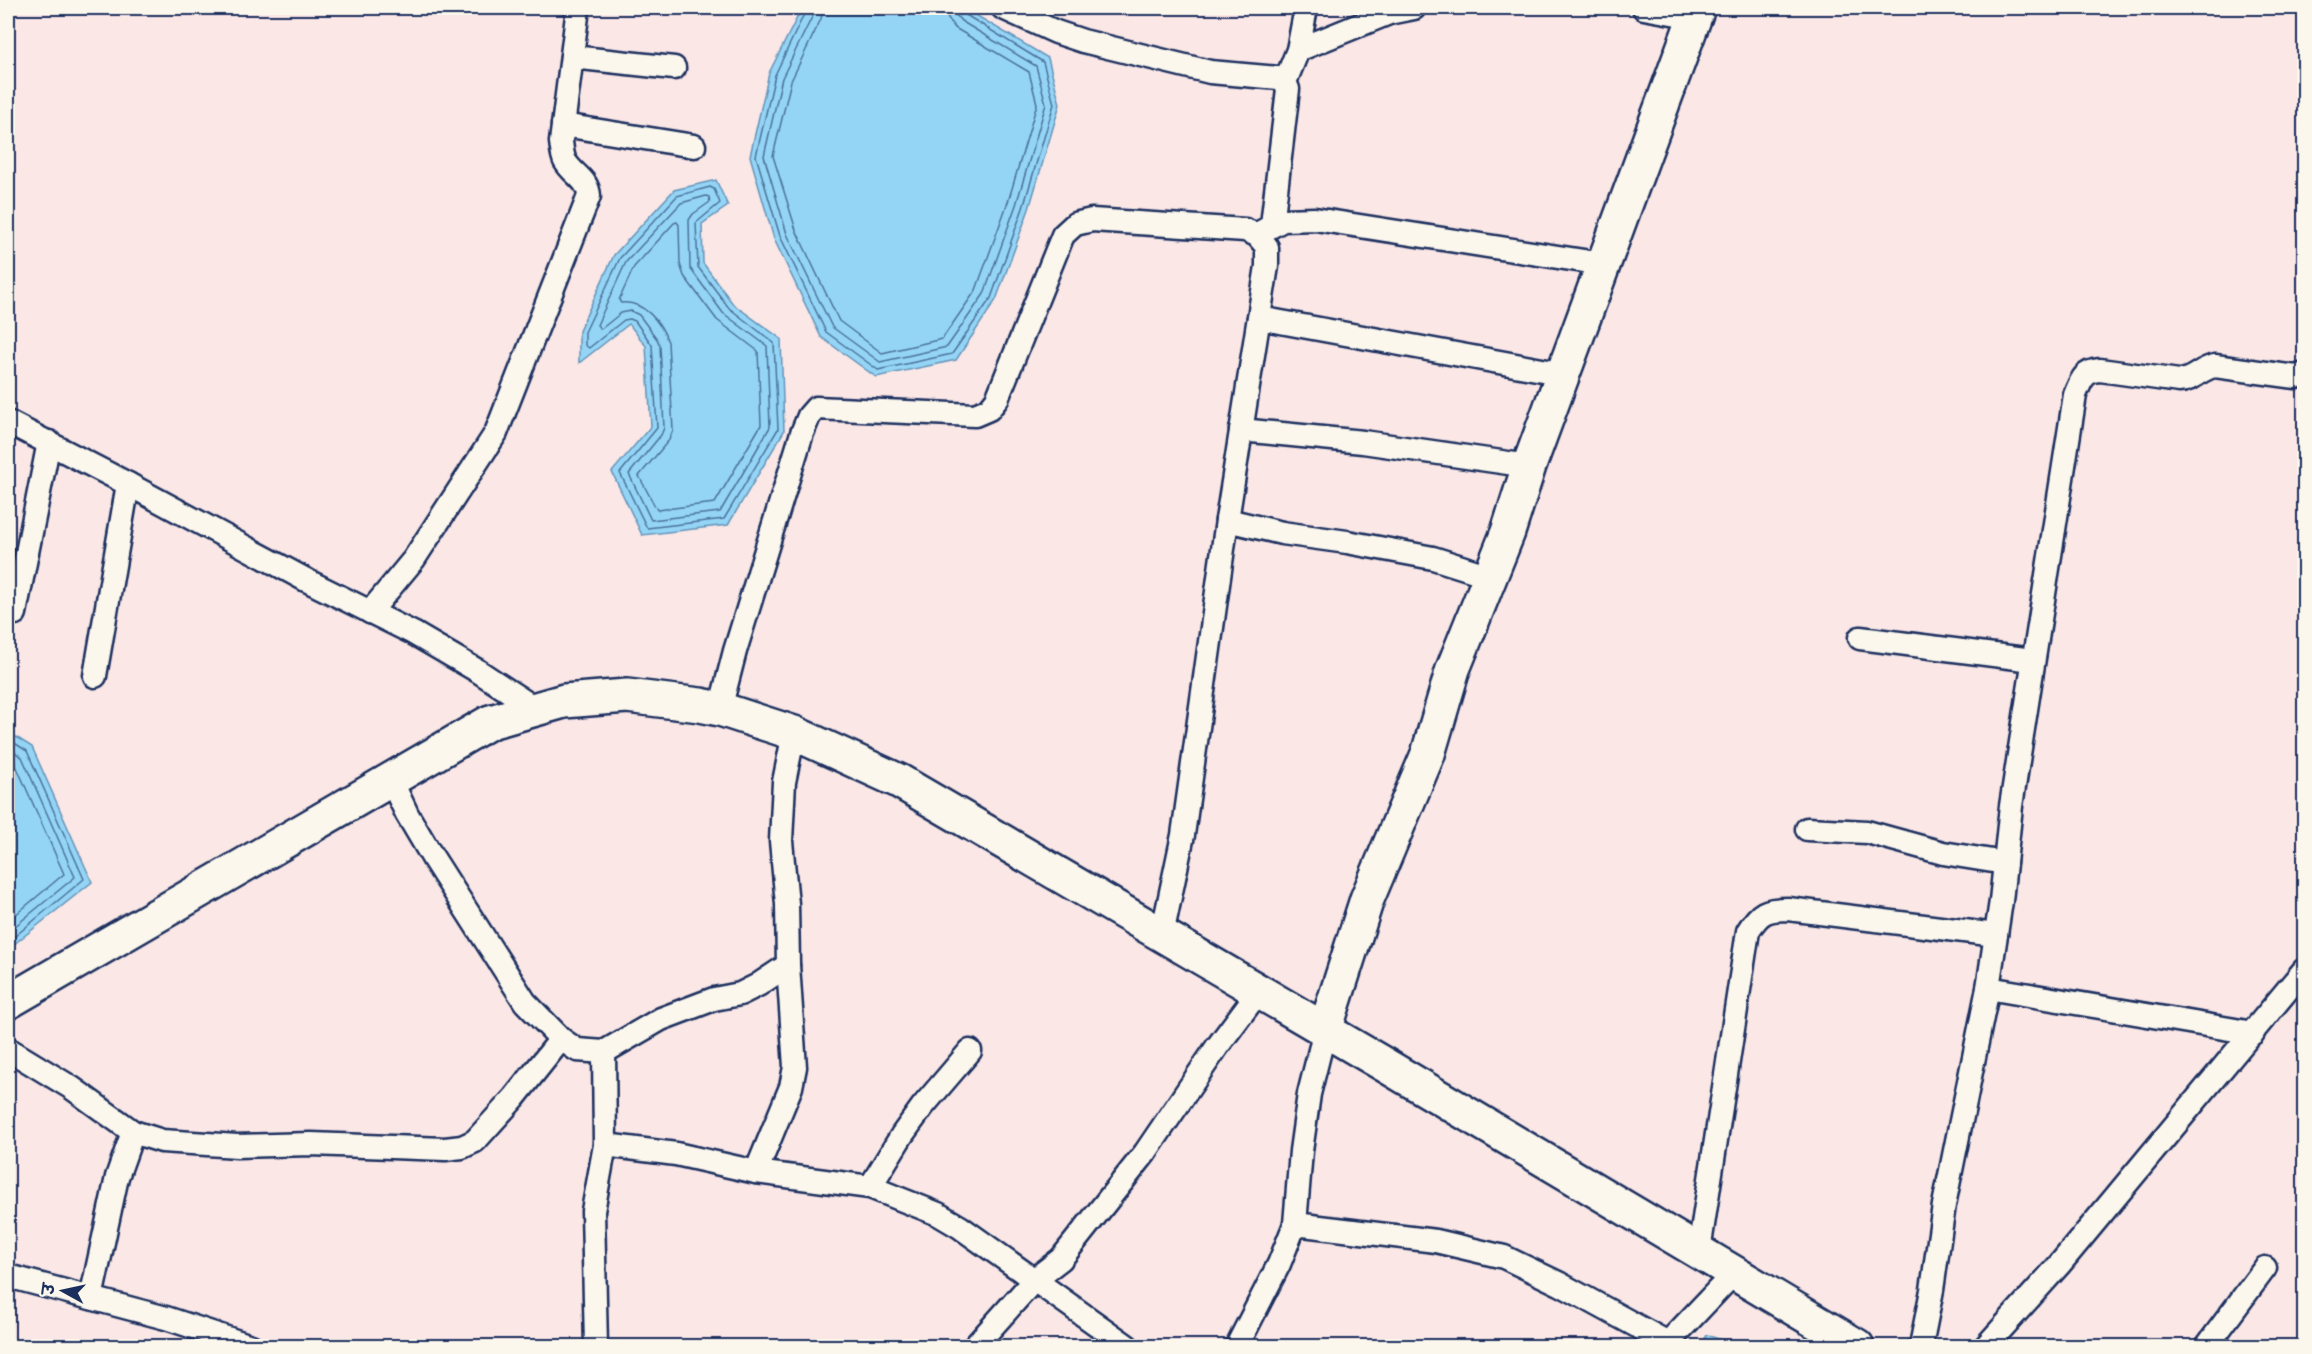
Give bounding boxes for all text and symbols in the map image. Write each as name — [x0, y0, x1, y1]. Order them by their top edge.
north arrow — [33, 1261, 93, 1321]
text: उ — [37, 1281, 61, 1298]

